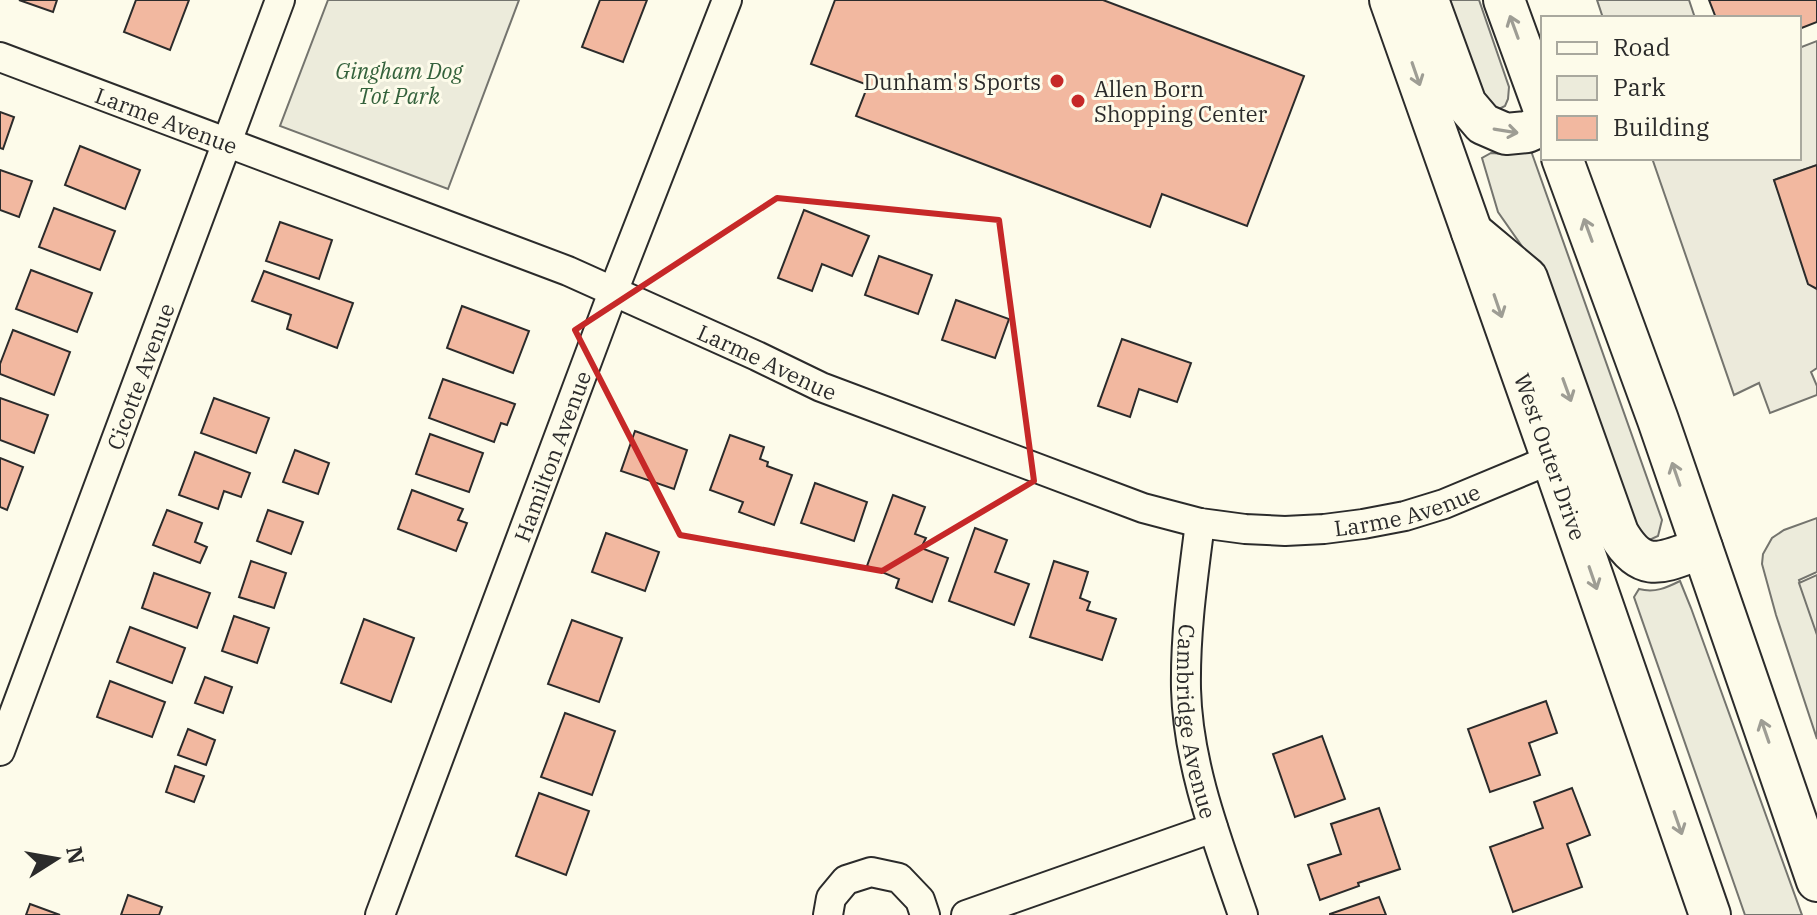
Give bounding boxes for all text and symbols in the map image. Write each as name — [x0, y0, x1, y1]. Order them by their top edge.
one-way arrow — [1506, 15, 1520, 40]
legend — [1541, 16, 1801, 160]
text: Road — [1613, 31, 1670, 63]
park label: Gingham Dog Tot Park — [335, 56, 463, 110]
one-way arrow — [1410, 61, 1425, 86]
place label: Dunham's Sports — [863, 67, 1041, 96]
text: Park — [1613, 71, 1665, 103]
marker: Dunham's Sports — [1048, 72, 1066, 90]
place label: Allen Born Shopping Center — [1094, 74, 1268, 128]
street label: Larme Avenue — [91, 80, 242, 160]
marker: Allen Born Shopping Center — [1069, 92, 1087, 110]
text: Building — [1613, 111, 1709, 143]
one-way arrow — [1493, 124, 1519, 139]
one-way arrow — [1580, 218, 1594, 243]
one-way arrow — [1492, 293, 1507, 318]
street label: Cicotte Avenue — [99, 299, 180, 454]
street label: Larme Avenue — [693, 317, 841, 406]
street label: Hamilton Avenue — [506, 366, 597, 546]
street label: West Outer Drive — [1508, 369, 1593, 544]
one-way arrow — [1561, 377, 1575, 402]
one-way arrow — [1668, 462, 1683, 487]
street label: Larme Avenue — [1332, 476, 1484, 542]
one-way arrow — [1587, 565, 1602, 590]
street label: Cambridge Avenue — [1171, 623, 1224, 822]
one-way arrow — [1757, 719, 1772, 744]
one-way arrow — [1672, 811, 1686, 835]
north arrow — [16, 819, 96, 899]
text: N — [60, 844, 92, 866]

